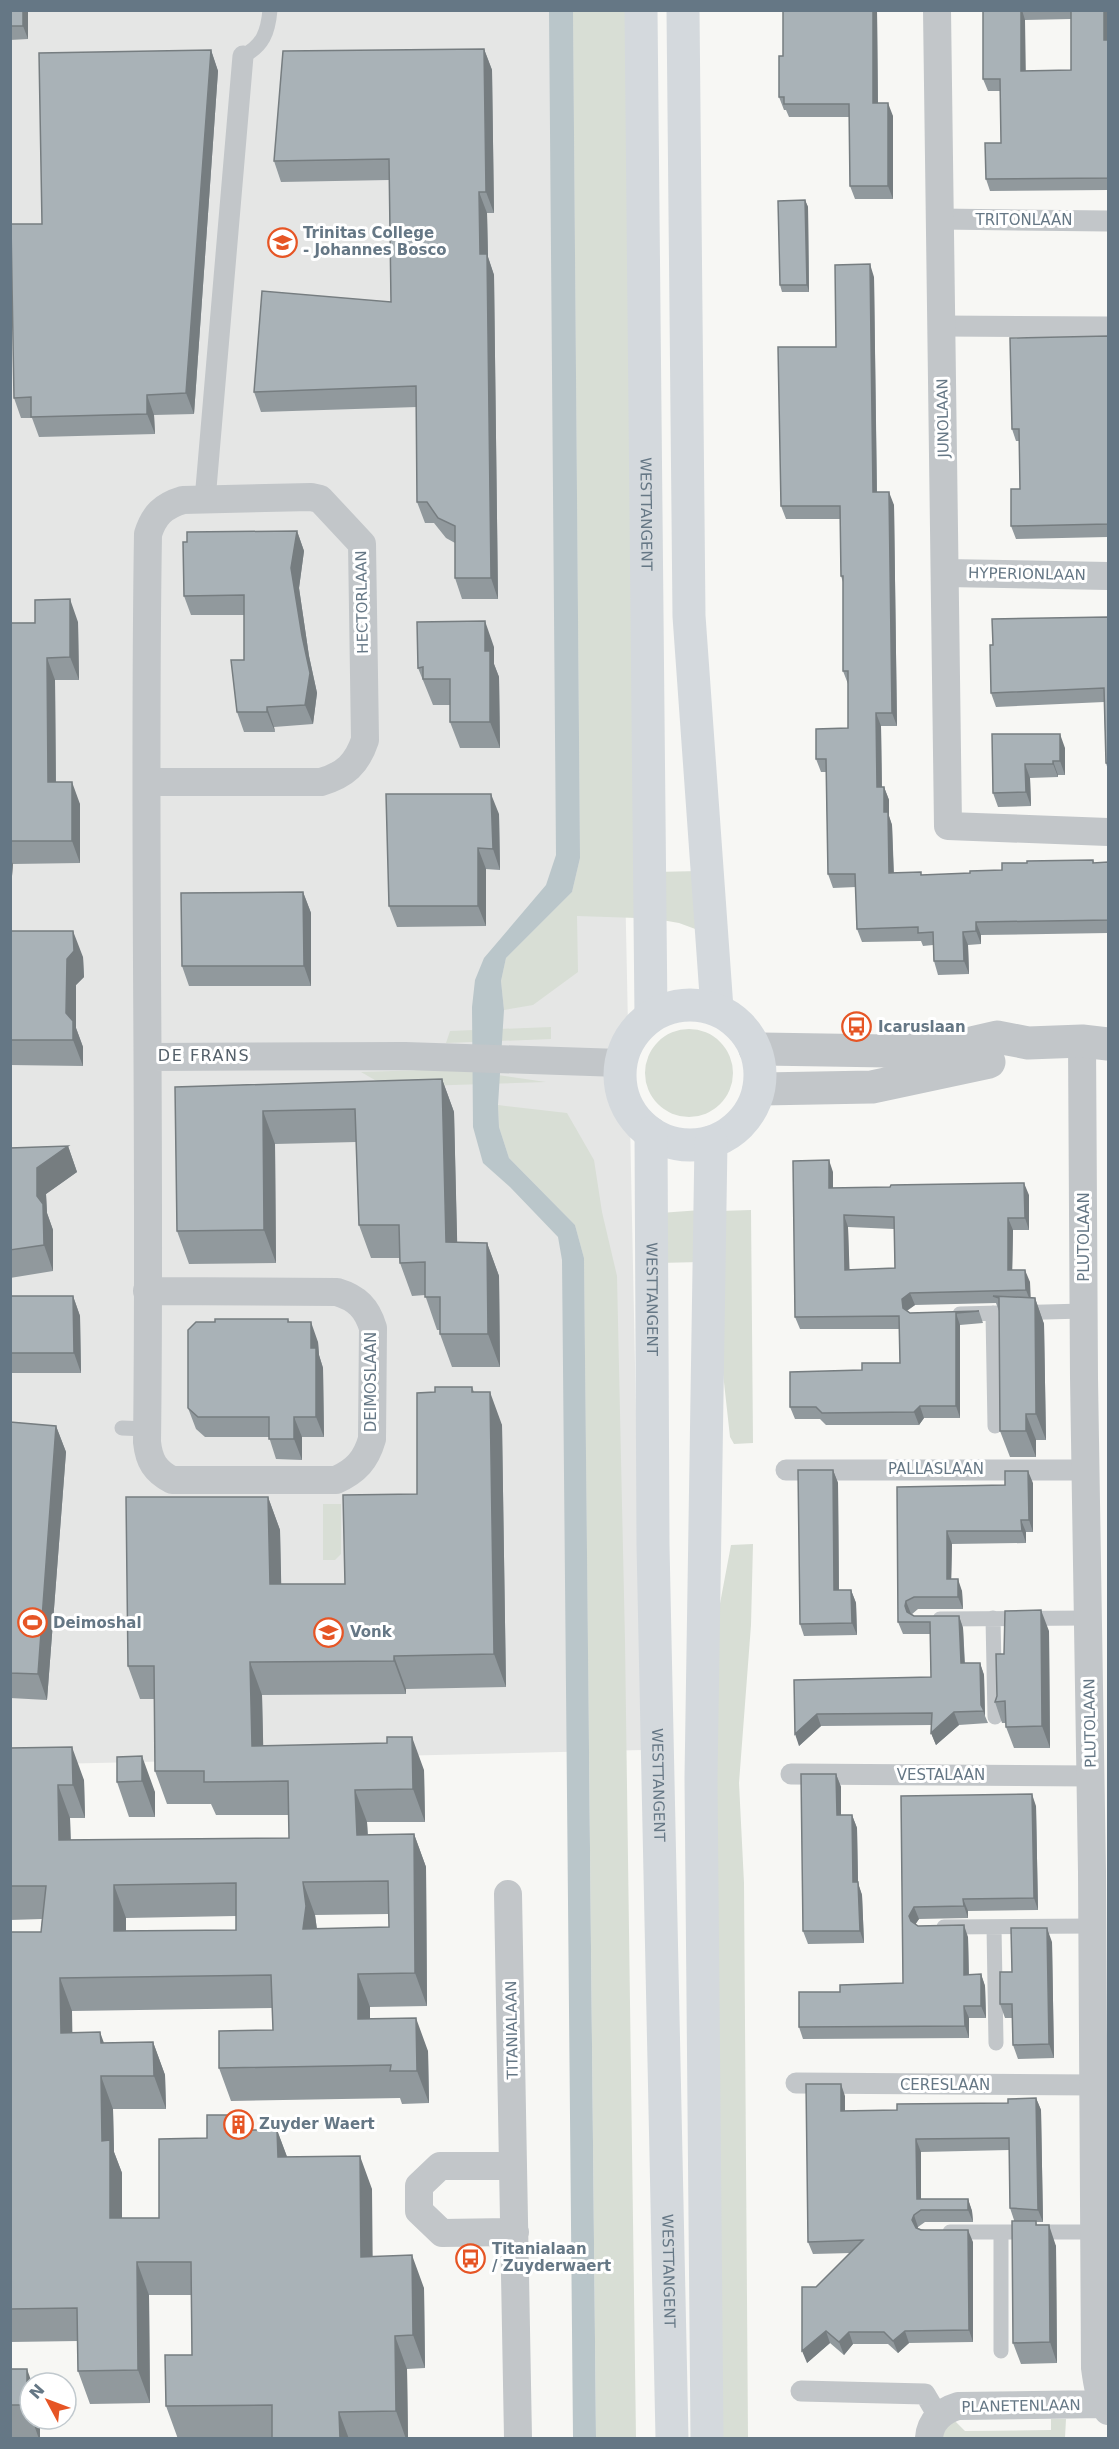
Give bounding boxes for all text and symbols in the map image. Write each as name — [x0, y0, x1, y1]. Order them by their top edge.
street label: TRITONLAAN — [974, 211, 1073, 229]
place label: Trinitas College - Johannes Bosco — [303, 224, 447, 259]
school or university icon: Trinitas College - Johannes Bosco — [266, 226, 298, 258]
street label: JUNOLAAN — [933, 378, 953, 459]
street label: WESTTANGENT — [636, 457, 656, 572]
street label: HECTORLAAN — [352, 550, 372, 654]
street label: HYPERIONLAAN — [968, 564, 1086, 584]
bus stop icon: Icaruslaan — [841, 1011, 873, 1043]
place label: Icaruslaan — [878, 1018, 966, 1036]
district label: DE FRANS — [158, 1046, 250, 1065]
street label: PLUTOLAAN — [1075, 1192, 1093, 1282]
street label: WESTTANGENT — [643, 1242, 661, 1357]
street label: DEIMOSLAAN — [362, 1332, 380, 1432]
street label: PALLASLAAN — [888, 1460, 984, 1478]
sports icon: Deimoshal — [16, 1607, 48, 1639]
place label: Deimoshal — [53, 1614, 142, 1632]
school or university icon: Vonk — [313, 1616, 345, 1648]
place label: Vonk — [350, 1623, 393, 1641]
street label: PLUTOLAAN — [1080, 1678, 1100, 1768]
street label: WESTTANGENT — [648, 1728, 668, 1843]
street label: VESTALAAN — [897, 1766, 985, 1784]
street label: TITANIALAAN — [502, 1981, 522, 2080]
street label: CERESLAAN — [900, 2076, 990, 2094]
building icon: Zuyder Waert — [222, 2108, 254, 2140]
place label: Zuyder Waert — [259, 2115, 375, 2133]
street label: WESTTANGENT — [658, 2214, 679, 2329]
place label: Titanialaan / Zuyderwaert — [492, 2240, 611, 2275]
bus stop icon: Titanialaan / Zuyderwaert — [455, 2242, 487, 2274]
north arrow — [18, 2371, 78, 2431]
text: N — [25, 2380, 49, 2403]
street label: PLANETENLAAN — [961, 2396, 1081, 2416]

